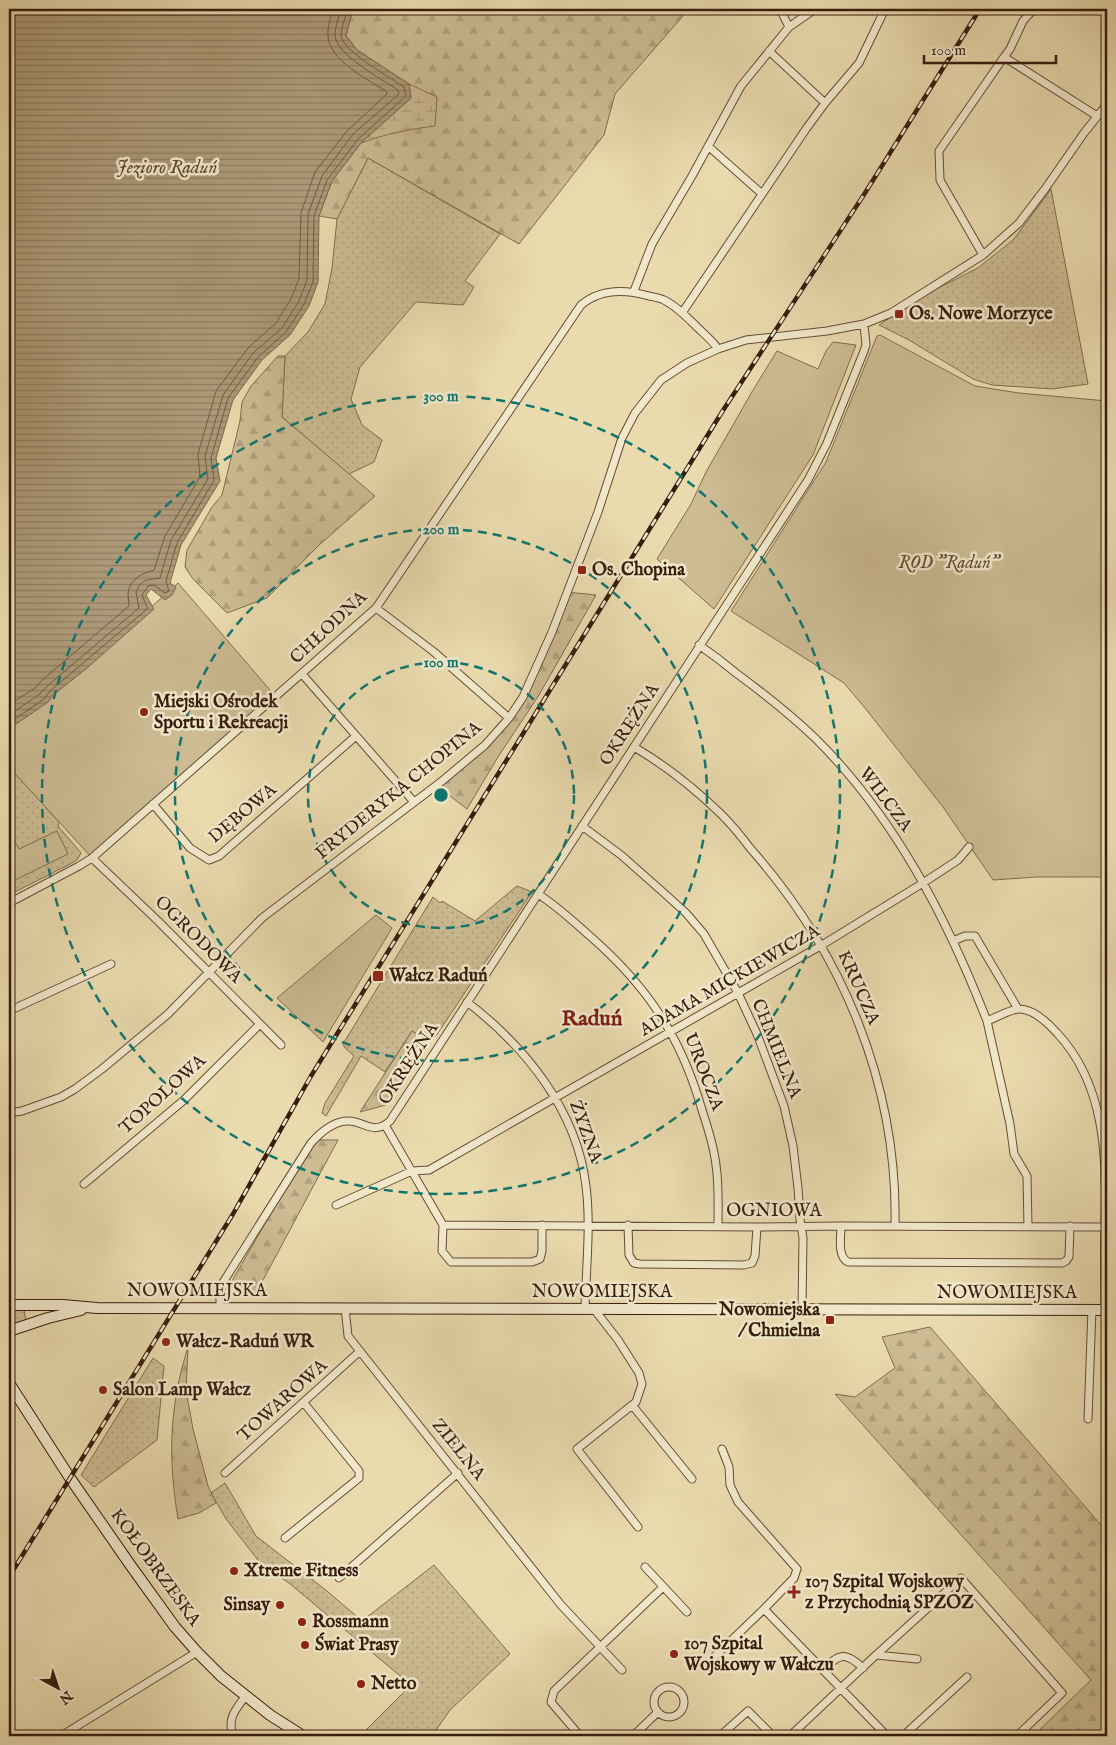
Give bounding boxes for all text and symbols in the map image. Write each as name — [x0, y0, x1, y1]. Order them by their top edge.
scale bar — [924, 32, 1056, 64]
text: 100 m — [931, 41, 967, 60]
water label: Jezioro Raduń — [117, 156, 218, 180]
place label: Os. Nowe Morzyce — [909, 303, 1053, 326]
marker: Os. Nowe Morzyce — [893, 308, 905, 320]
text: 300 m — [423, 387, 459, 406]
text: 200 m — [423, 520, 460, 539]
park label: ROD "Raduń" — [898, 552, 1002, 575]
place label: Os. Chopina — [592, 559, 686, 582]
marker: Os. Chopina — [576, 564, 588, 576]
street label: CHŁODNA — [286, 586, 373, 670]
text: 100 m — [423, 653, 459, 672]
street label: OKRĘŻNA — [594, 678, 666, 771]
place label: Miejski Ośrodek Sportu i Rekreacji — [154, 691, 289, 735]
marker: Miejski Ośrodek Sportu i Rekreacji — [138, 706, 150, 718]
street label: FRYDERYKA CHOPINA — [311, 716, 488, 865]
street label: WILCZA — [853, 763, 917, 838]
street label: DĘBOWA — [204, 778, 282, 849]
centre of rings — [432, 786, 450, 804]
street label: OGRODOWA — [149, 891, 247, 989]
street label: ADAMA MICKIEWICZA — [635, 920, 825, 1043]
street label: KRUCZA — [831, 947, 885, 1029]
place label: Wałcz Raduń — [388, 965, 488, 988]
marker: Wałcz Raduń — [371, 969, 385, 983]
street label: CHMIELNA — [746, 996, 807, 1103]
district label: Raduń — [562, 1005, 623, 1033]
street label: OKRĘŻNA — [373, 1017, 445, 1110]
street label: UROCZA — [678, 1030, 729, 1115]
street label: TOPOLOWA — [115, 1049, 212, 1140]
street label: ŻYZNA — [563, 1097, 608, 1167]
street label: OGNIOWA — [726, 1200, 823, 1223]
street label: NOWOMIEJSKA — [127, 1280, 268, 1303]
street label: NOWOMIEJSKA — [532, 1281, 673, 1304]
street label: NOWOMIEJSKA — [937, 1282, 1078, 1305]
place label: Nowomiejska / Chmielna — [718, 1299, 821, 1343]
marker: Nowomiejska / Chmielna — [824, 1314, 836, 1326]
place label: Wałcz-Raduń WR — [175, 1331, 315, 1354]
marker: Wałcz-Raduń WR — [160, 1336, 172, 1348]
street label: TOWAROWA — [233, 1354, 333, 1447]
place label: Salon Lamp Wałcz — [113, 1379, 252, 1402]
marker: Salon Lamp Wałcz — [97, 1384, 109, 1396]
street label: ZIELNA — [426, 1414, 490, 1486]
street label: KOŁOBRZESKA — [105, 1505, 206, 1632]
place label: Xtreme Fitness — [243, 1560, 359, 1583]
marker: Xtreme Fitness — [228, 1565, 240, 1577]
place label: 107 Szpital Wojskowy z Przychodnią SPZOZ — [805, 1571, 974, 1615]
marker: 107 Szpital Wojskowy z Przychodnią SPZOZ — [787, 1585, 801, 1599]
place label: Sinsay — [224, 1594, 271, 1617]
marker: Sinsay — [274, 1599, 286, 1611]
place label: Rossmann — [312, 1611, 389, 1634]
marker: Rossmann — [296, 1616, 308, 1628]
place label: Świat Prasy — [315, 1632, 400, 1657]
place label: 107 Szpital Wojskowy w Wałczu — [683, 1633, 835, 1677]
marker: Świat Prasy — [299, 1639, 311, 1651]
marker: 107 Szpital Wojskowy w Wałczu — [668, 1648, 680, 1660]
north arrow — [32, 1662, 82, 1712]
place label: Netto — [370, 1673, 417, 1696]
marker: Netto — [355, 1678, 367, 1690]
text: N — [55, 1686, 77, 1708]

